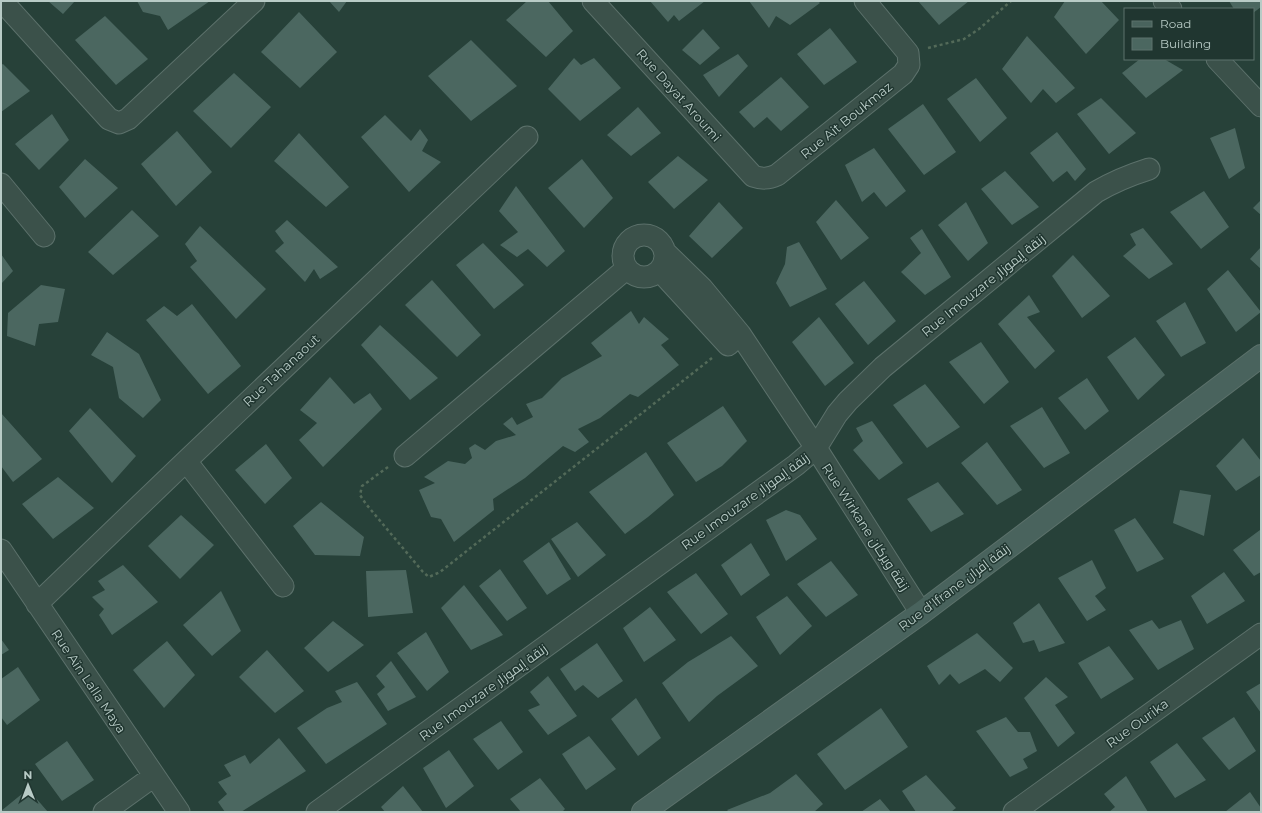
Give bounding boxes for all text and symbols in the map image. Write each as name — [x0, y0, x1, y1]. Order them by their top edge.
legend — [1124, 8, 1254, 60]
text: Road — [1160, 16, 1191, 31]
text: Building — [1160, 36, 1211, 51]
street label: Rue Dayat Aroumi — [633, 45, 725, 145]
street label: Rue Ait Boukmaz — [797, 78, 895, 162]
street label: Rue Imouzare زنقة إيموزار — [918, 230, 1049, 341]
street label: Rue Tahanaout — [239, 330, 323, 410]
street label: Rue Imouzare زنقة إيموزار — [678, 449, 813, 554]
street label: Rue Wirkane زنقة ويركان — [819, 460, 913, 594]
street label: Rue d'Ifrane زنقة إفران — [895, 540, 1013, 635]
street label: Rue Aïn Lalla Maya — [48, 626, 130, 736]
street label: Rue Imouzare زنقة إيموزار — [416, 640, 551, 745]
street label: Rue Ourika — [1103, 695, 1171, 751]
north arrow — [8, 765, 48, 805]
text: N — [23, 768, 32, 782]

